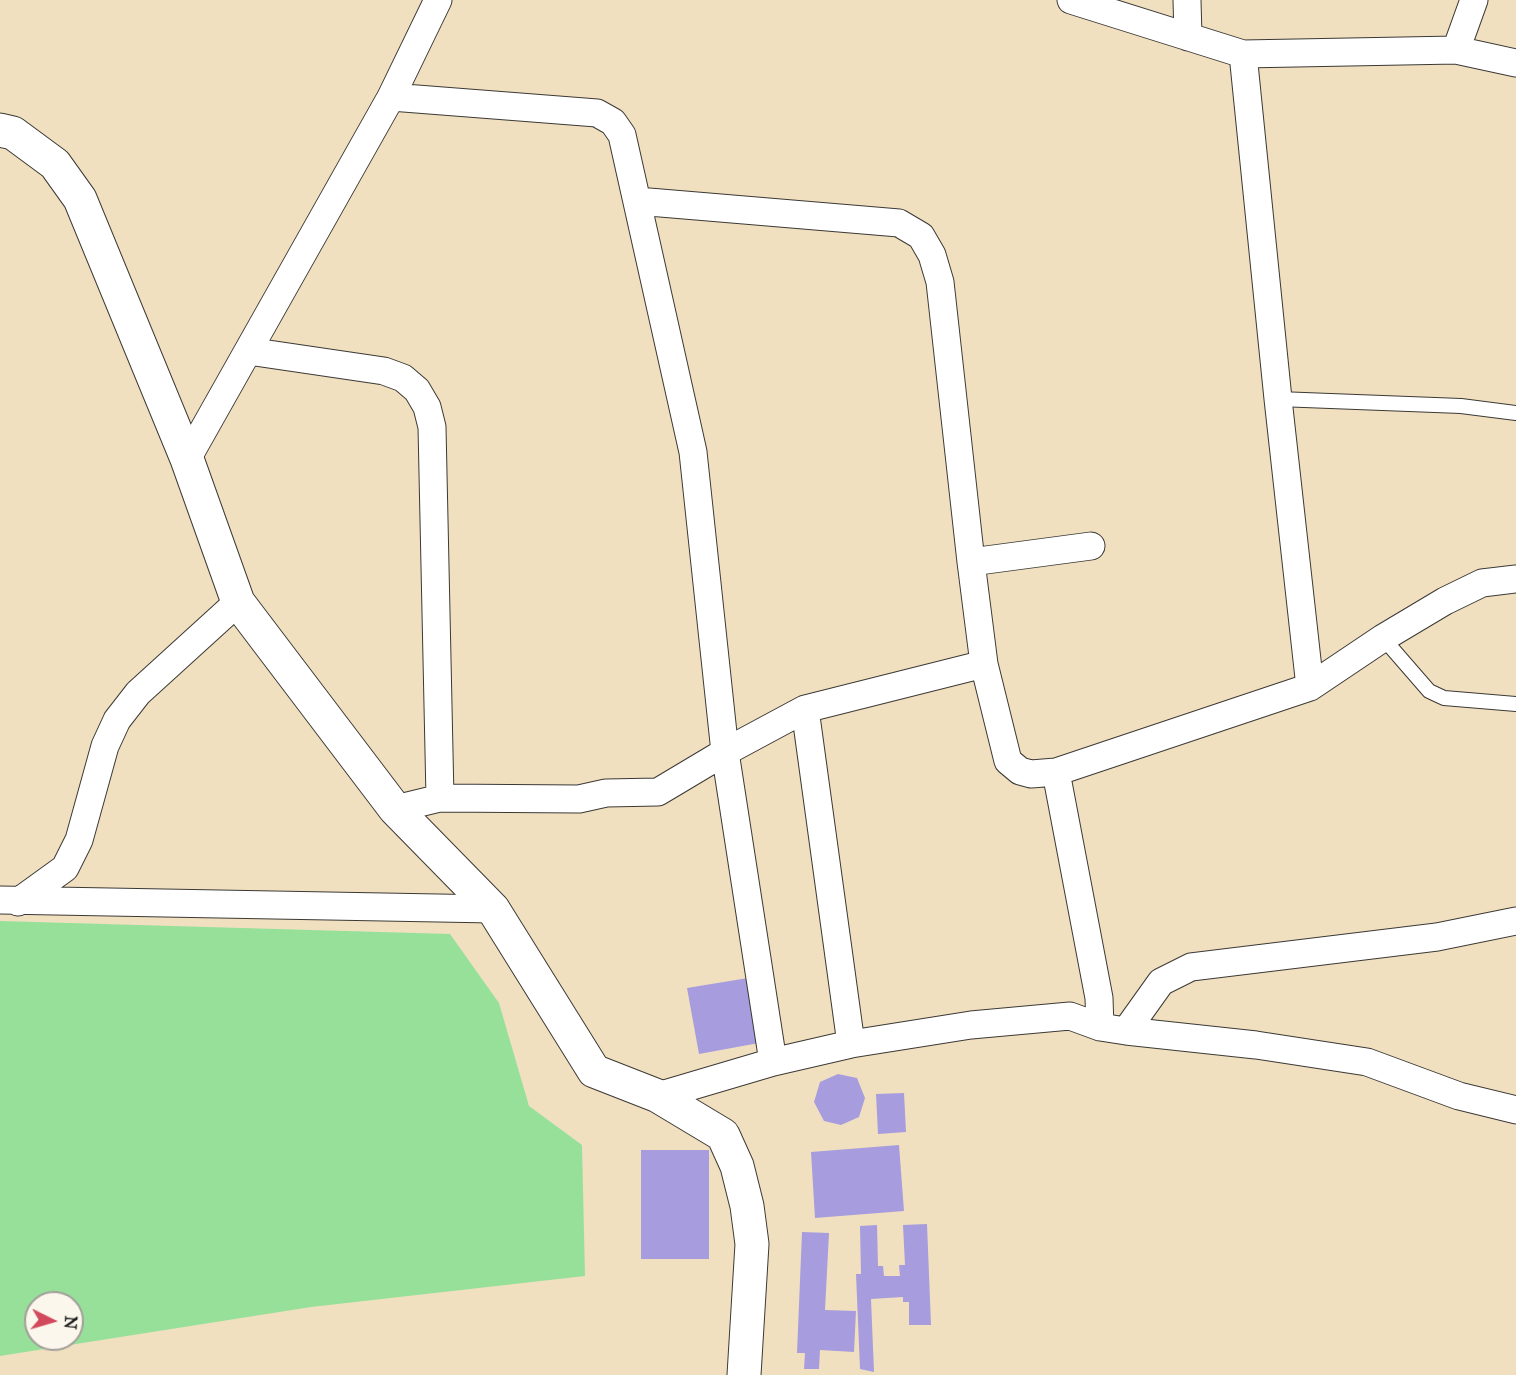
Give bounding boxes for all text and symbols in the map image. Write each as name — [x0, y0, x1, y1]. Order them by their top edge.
north arrow — [24, 1291, 84, 1351]
text: N — [60, 1315, 80, 1330]

